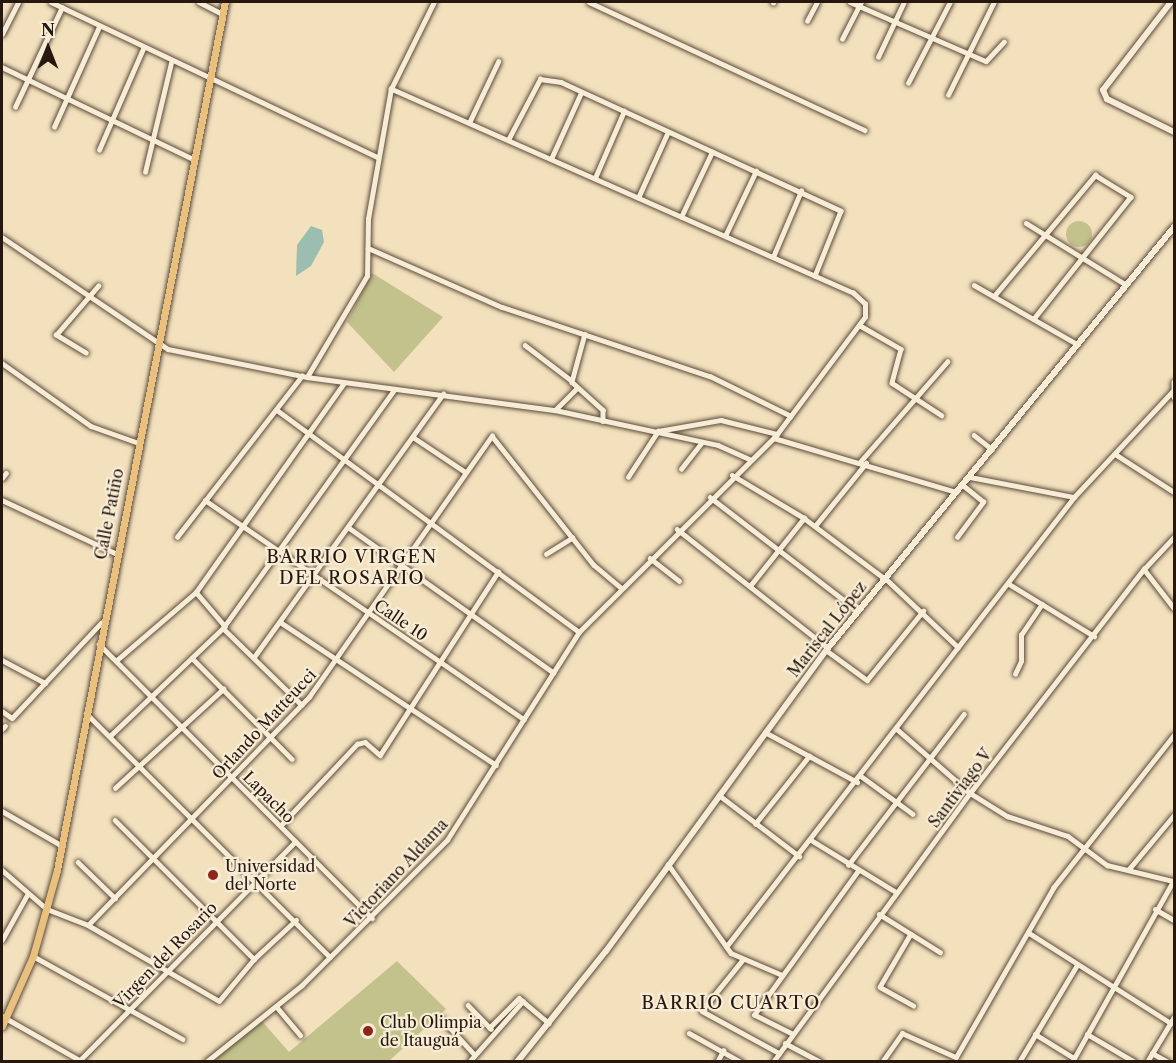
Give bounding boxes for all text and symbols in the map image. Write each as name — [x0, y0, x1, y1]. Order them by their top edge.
north arrow — [18, 18, 78, 78]
text: N — [41, 20, 55, 40]
street label: Calle Patiño — [91, 467, 127, 561]
district label: BARRIO VIRGEN DEL ROSARIO — [266, 547, 438, 590]
street label: Mariscal López — [784, 577, 870, 681]
street label: Calle 10 — [371, 595, 431, 645]
street label: Orlando Matteucci — [208, 665, 320, 783]
street label: Santiviago V — [924, 745, 996, 831]
street label: Lapacho — [239, 767, 299, 827]
street label: Victoriano Aldama — [340, 814, 452, 932]
place label: Universidad del Norte — [225, 856, 315, 894]
marker: Universidad del Norte — [206, 868, 220, 882]
street label: Virgen del Rosario — [109, 898, 221, 1012]
district label: BARRIO CUARTO — [641, 992, 821, 1014]
place label: Club Olimpia de Itauguá — [380, 1012, 482, 1050]
marker: Club Olimpia de Itauguá — [361, 1024, 375, 1038]

